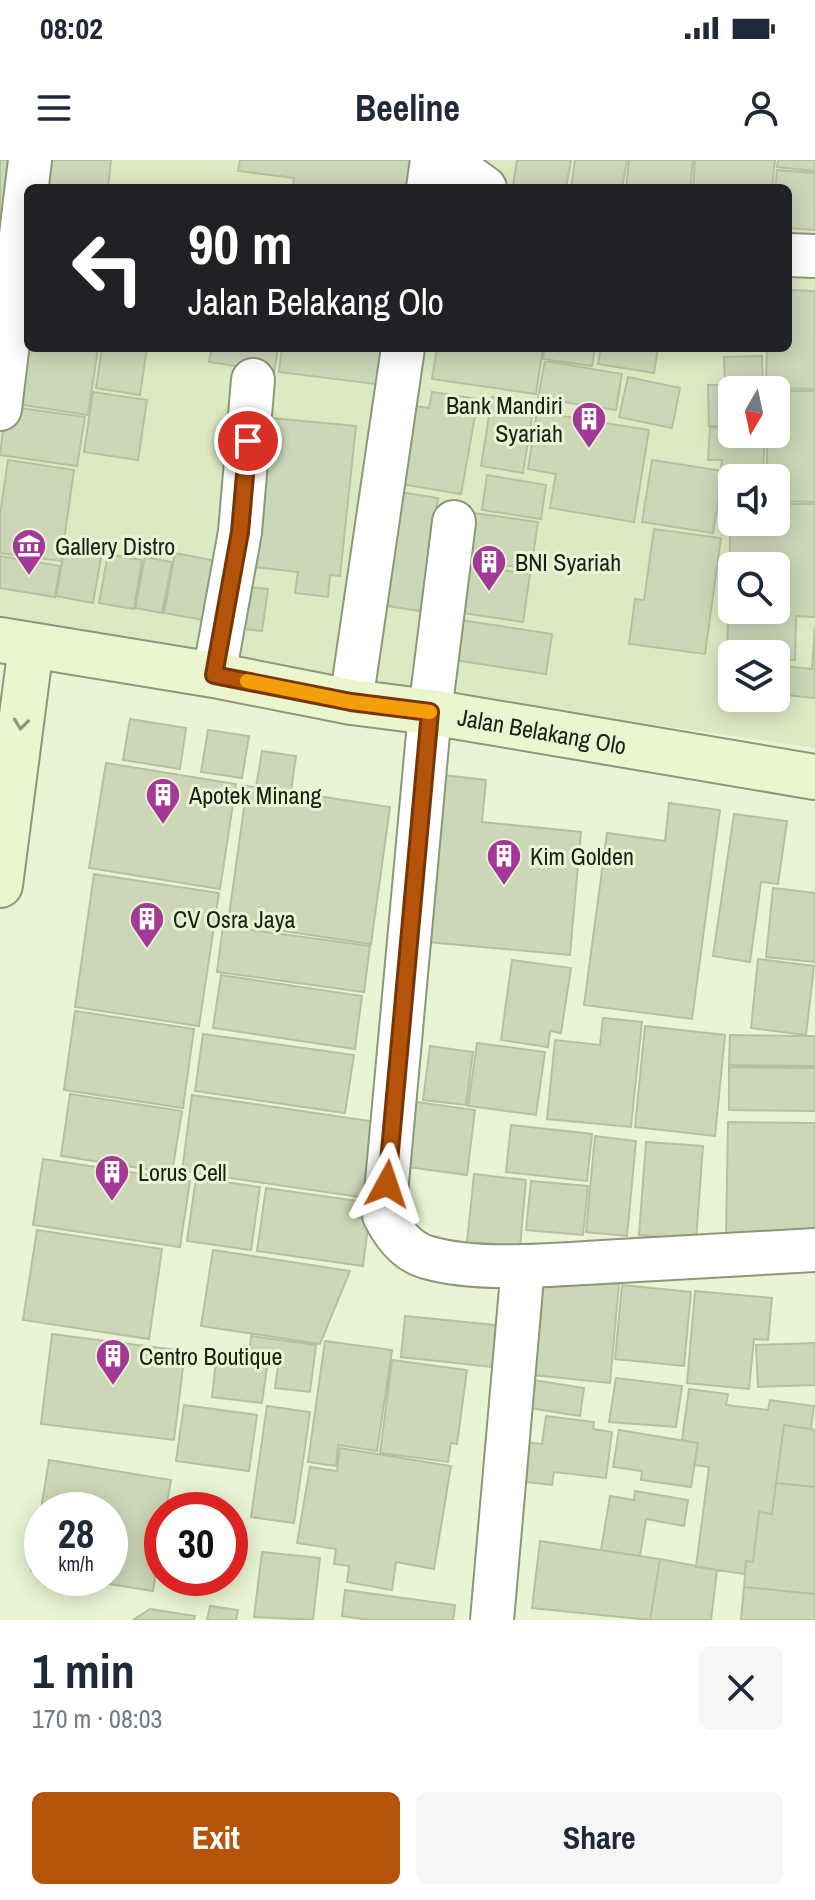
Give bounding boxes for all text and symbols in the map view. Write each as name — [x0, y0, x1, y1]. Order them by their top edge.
text: 08:02 — [40, 8, 103, 48]
text: Beeline — [355, 84, 460, 132]
icon: menu — [32, 86, 76, 130]
icon: person — [739, 86, 783, 130]
text: 90 m — [188, 206, 293, 281]
icon: left — [56, 216, 160, 320]
text: Jalan Belakang Olo — [188, 278, 444, 326]
north arrow — [718, 376, 790, 448]
map controls — [718, 376, 790, 712]
place label: Bank Mandiri Syariah — [446, 389, 563, 449]
building icon: Bank Mandiri Syariah — [570, 400, 608, 450]
pin — [214, 407, 282, 475]
icon: arrive — [226, 419, 270, 463]
button: sound — [718, 464, 790, 536]
museum icon: Gallery Distro — [10, 527, 48, 577]
place label: Gallery Distro — [55, 530, 175, 562]
building icon: BNI Syariah — [470, 543, 508, 593]
place label: BNI Syariah — [515, 546, 621, 578]
button: search — [718, 552, 790, 624]
button: layers — [718, 640, 790, 712]
street label: Jalan Belakang Olo — [455, 700, 629, 762]
one-way arrow — [13, 717, 30, 731]
building icon: Apotek Minang — [144, 776, 182, 826]
place label: Apotek Minang — [188, 779, 321, 811]
building icon: Kim Golden — [485, 837, 523, 887]
place label: Kim Golden — [530, 840, 634, 872]
building icon: CV Osra Jaya — [128, 900, 166, 950]
place label: CV Osra Jaya — [173, 903, 296, 935]
position arrow — [345, 1142, 429, 1226]
building icon: Lorus Cell — [93, 1153, 131, 1203]
place label: Lorus Cell — [138, 1156, 227, 1188]
building icon: Centro Boutique — [94, 1337, 132, 1387]
place label: Centro Boutique — [139, 1340, 282, 1372]
speed limit sign: 30 — [144, 1492, 248, 1596]
text: 28 — [58, 1507, 94, 1560]
text: km/h — [58, 1550, 94, 1577]
text: 1 min — [32, 1638, 135, 1703]
button: close — [699, 1646, 783, 1730]
text: 170 m · 08:03 — [32, 1701, 162, 1736]
button: Exit — [32, 1792, 400, 1884]
button: Share — [416, 1792, 783, 1884]

